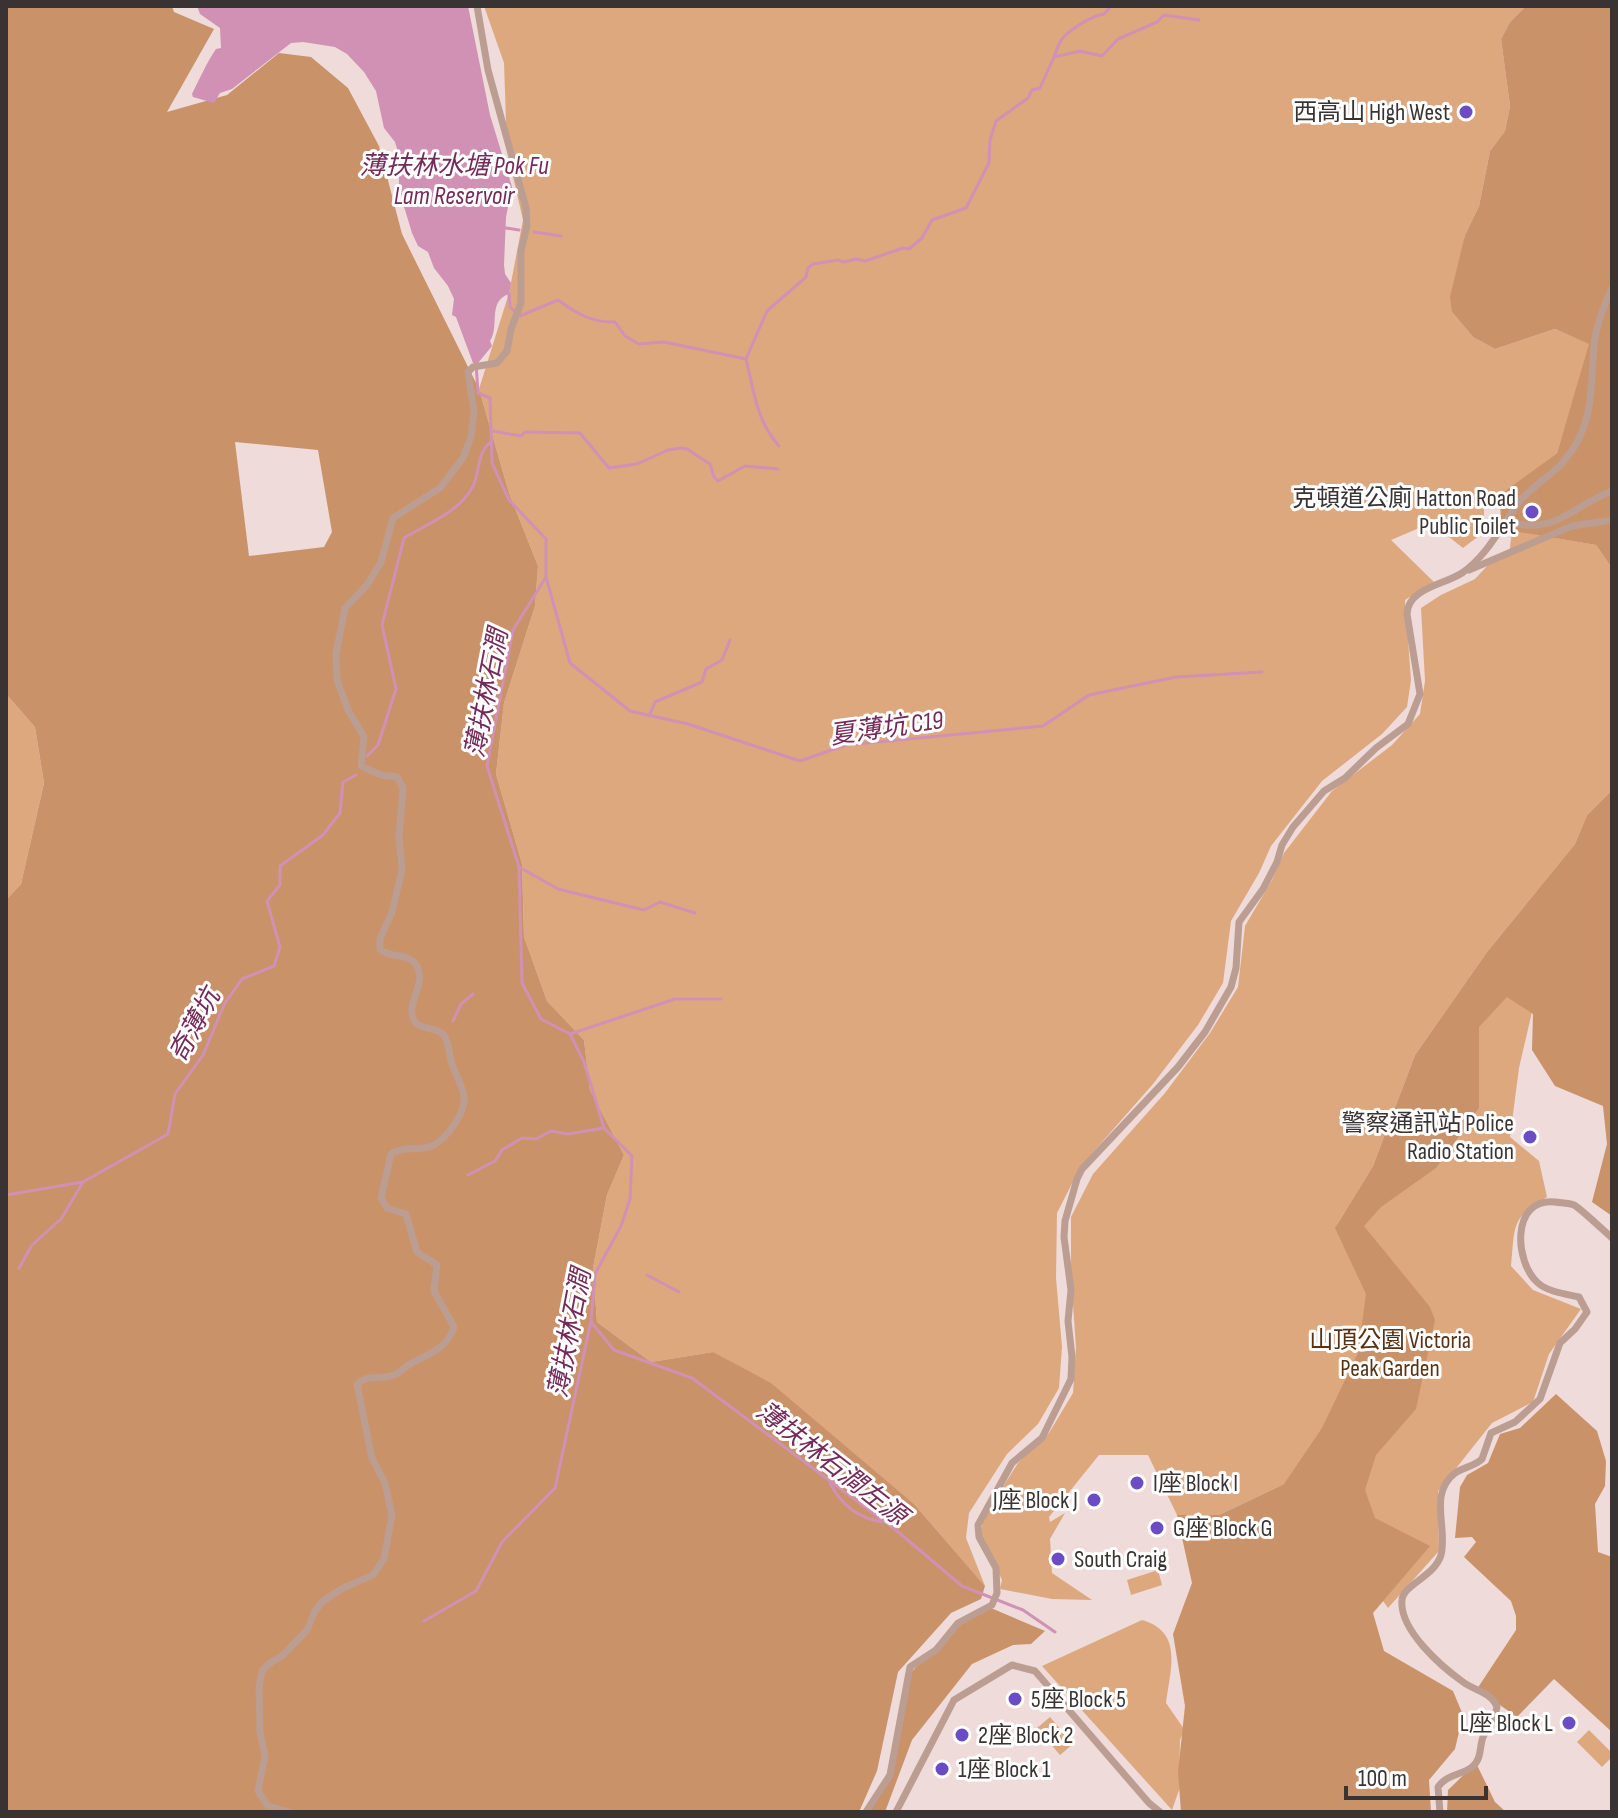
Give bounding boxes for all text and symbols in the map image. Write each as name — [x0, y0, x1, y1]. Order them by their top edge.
place label: 西高山 High West — [1293, 98, 1450, 127]
marker: 西高山 High West — [1457, 103, 1475, 121]
water label: 薄扶林水塘 Pok Fu Lam Reservoir — [359, 151, 549, 212]
place label: 克頓道公廁 Hatton Road Public Toilet — [1292, 484, 1516, 541]
marker: 克頓道公廁 Hatton Road Public Toilet — [1523, 503, 1541, 521]
water label: 薄扶林石澗 — [460, 623, 516, 760]
water label: 夏薄坑 C19 — [827, 705, 946, 752]
water label: 奇薄坑 — [163, 980, 229, 1067]
place label: 警察通訊站 Police Radio Station — [1342, 1109, 1514, 1166]
marker: 警察通訊站 Police Radio Station — [1521, 1128, 1539, 1146]
water label: 薄扶林石澗 — [543, 1263, 599, 1400]
park label: 山頂公園 Victoria Peak Garden — [1309, 1326, 1471, 1383]
water label: 薄扶林石澗左源 — [750, 1396, 915, 1535]
place label: I座 Block I — [1153, 1469, 1238, 1498]
marker: I座 Block I — [1128, 1474, 1146, 1492]
place label: J座 Block J — [992, 1486, 1078, 1515]
marker: J座 Block J — [1085, 1491, 1103, 1509]
place label: G座 Block G — [1173, 1514, 1273, 1543]
marker: G座 Block G — [1148, 1519, 1166, 1537]
place label: South Craig — [1074, 1545, 1167, 1574]
marker: South Craig — [1049, 1550, 1067, 1568]
place label: 5座 Block 5 — [1031, 1685, 1126, 1714]
marker: 5座 Block 5 — [1006, 1690, 1024, 1708]
place label: L座 Block L — [1460, 1709, 1553, 1738]
marker: L座 Block L — [1560, 1714, 1578, 1732]
place label: 2座 Block 2 — [978, 1721, 1073, 1750]
marker: 2座 Block 2 — [953, 1726, 971, 1744]
scale bar — [1346, 1750, 1486, 1800]
place label: 1座 Block 1 — [958, 1755, 1051, 1784]
marker: 1座 Block 1 — [933, 1760, 951, 1778]
text: 100 m — [1358, 1764, 1407, 1793]

